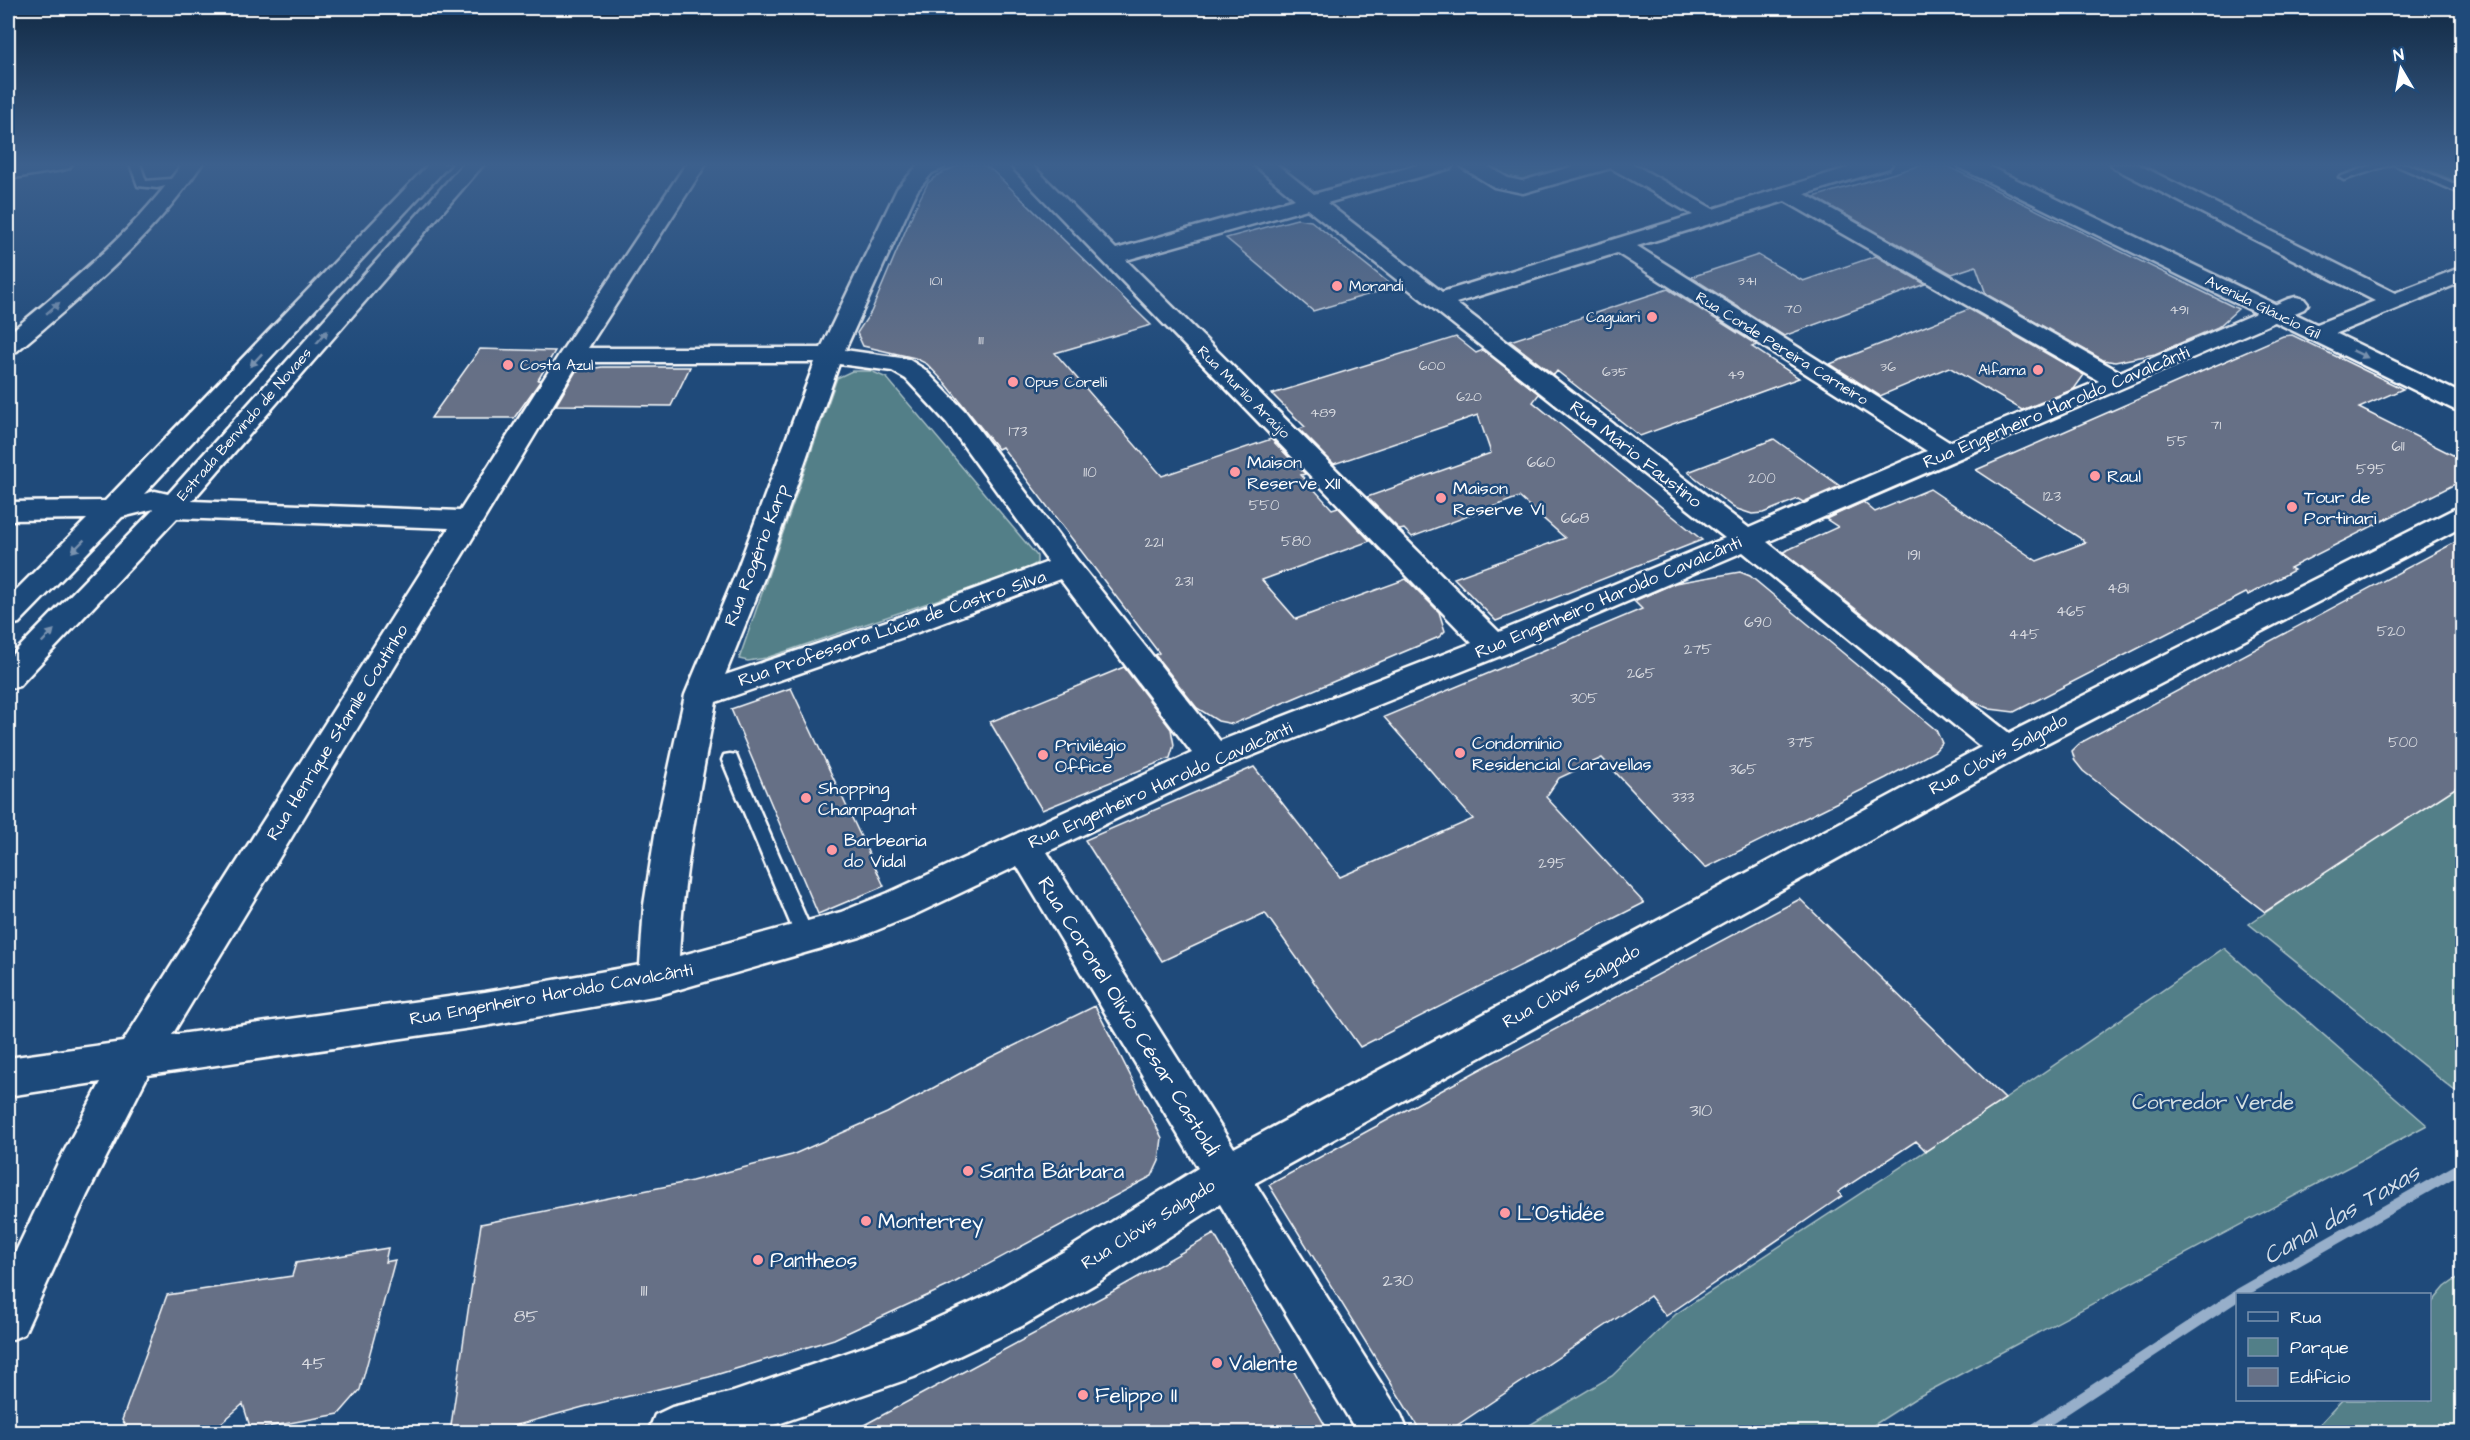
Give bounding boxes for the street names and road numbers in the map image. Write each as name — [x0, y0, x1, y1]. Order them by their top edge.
street label: Avenida Gláucio Gil — [2202, 270, 2324, 344]
street label: Rua Conde Pereira Carneiro — [1691, 287, 1872, 411]
street label: Rua Engenheiro Haroldo Cavalcânti — [1919, 340, 2194, 476]
street label: Rua Murilo Araújo — [1193, 341, 1295, 444]
street label: Estrada Benvindo de Novaes — [172, 343, 317, 505]
street label: Rua Mário Faustino — [1564, 395, 1707, 514]
street label: Rua Rogério Karp — [718, 481, 796, 630]
street label: Rua Engenheiro Haroldo Cavalcânti — [1471, 530, 1746, 666]
street label: Rua Professora Lúcia de Castro Silva — [735, 564, 1049, 693]
street label: Rua Henrique Stamile Coutinho — [260, 619, 414, 845]
street label: Rua Clóvis Salgado — [1925, 707, 2072, 802]
street label: Rua Engenheiro Haroldo Cavalcânti — [1024, 716, 1297, 856]
street label: Rua Coronel Olívio César Castoldi — [1030, 871, 1227, 1161]
street label: Rua Clóvis Salgado — [1498, 938, 1645, 1035]
street label: Rua Engenheiro Haroldo Cavalcânti — [408, 957, 695, 1033]
street label: Rua Clóvis Salgado — [1076, 1173, 1221, 1277]

